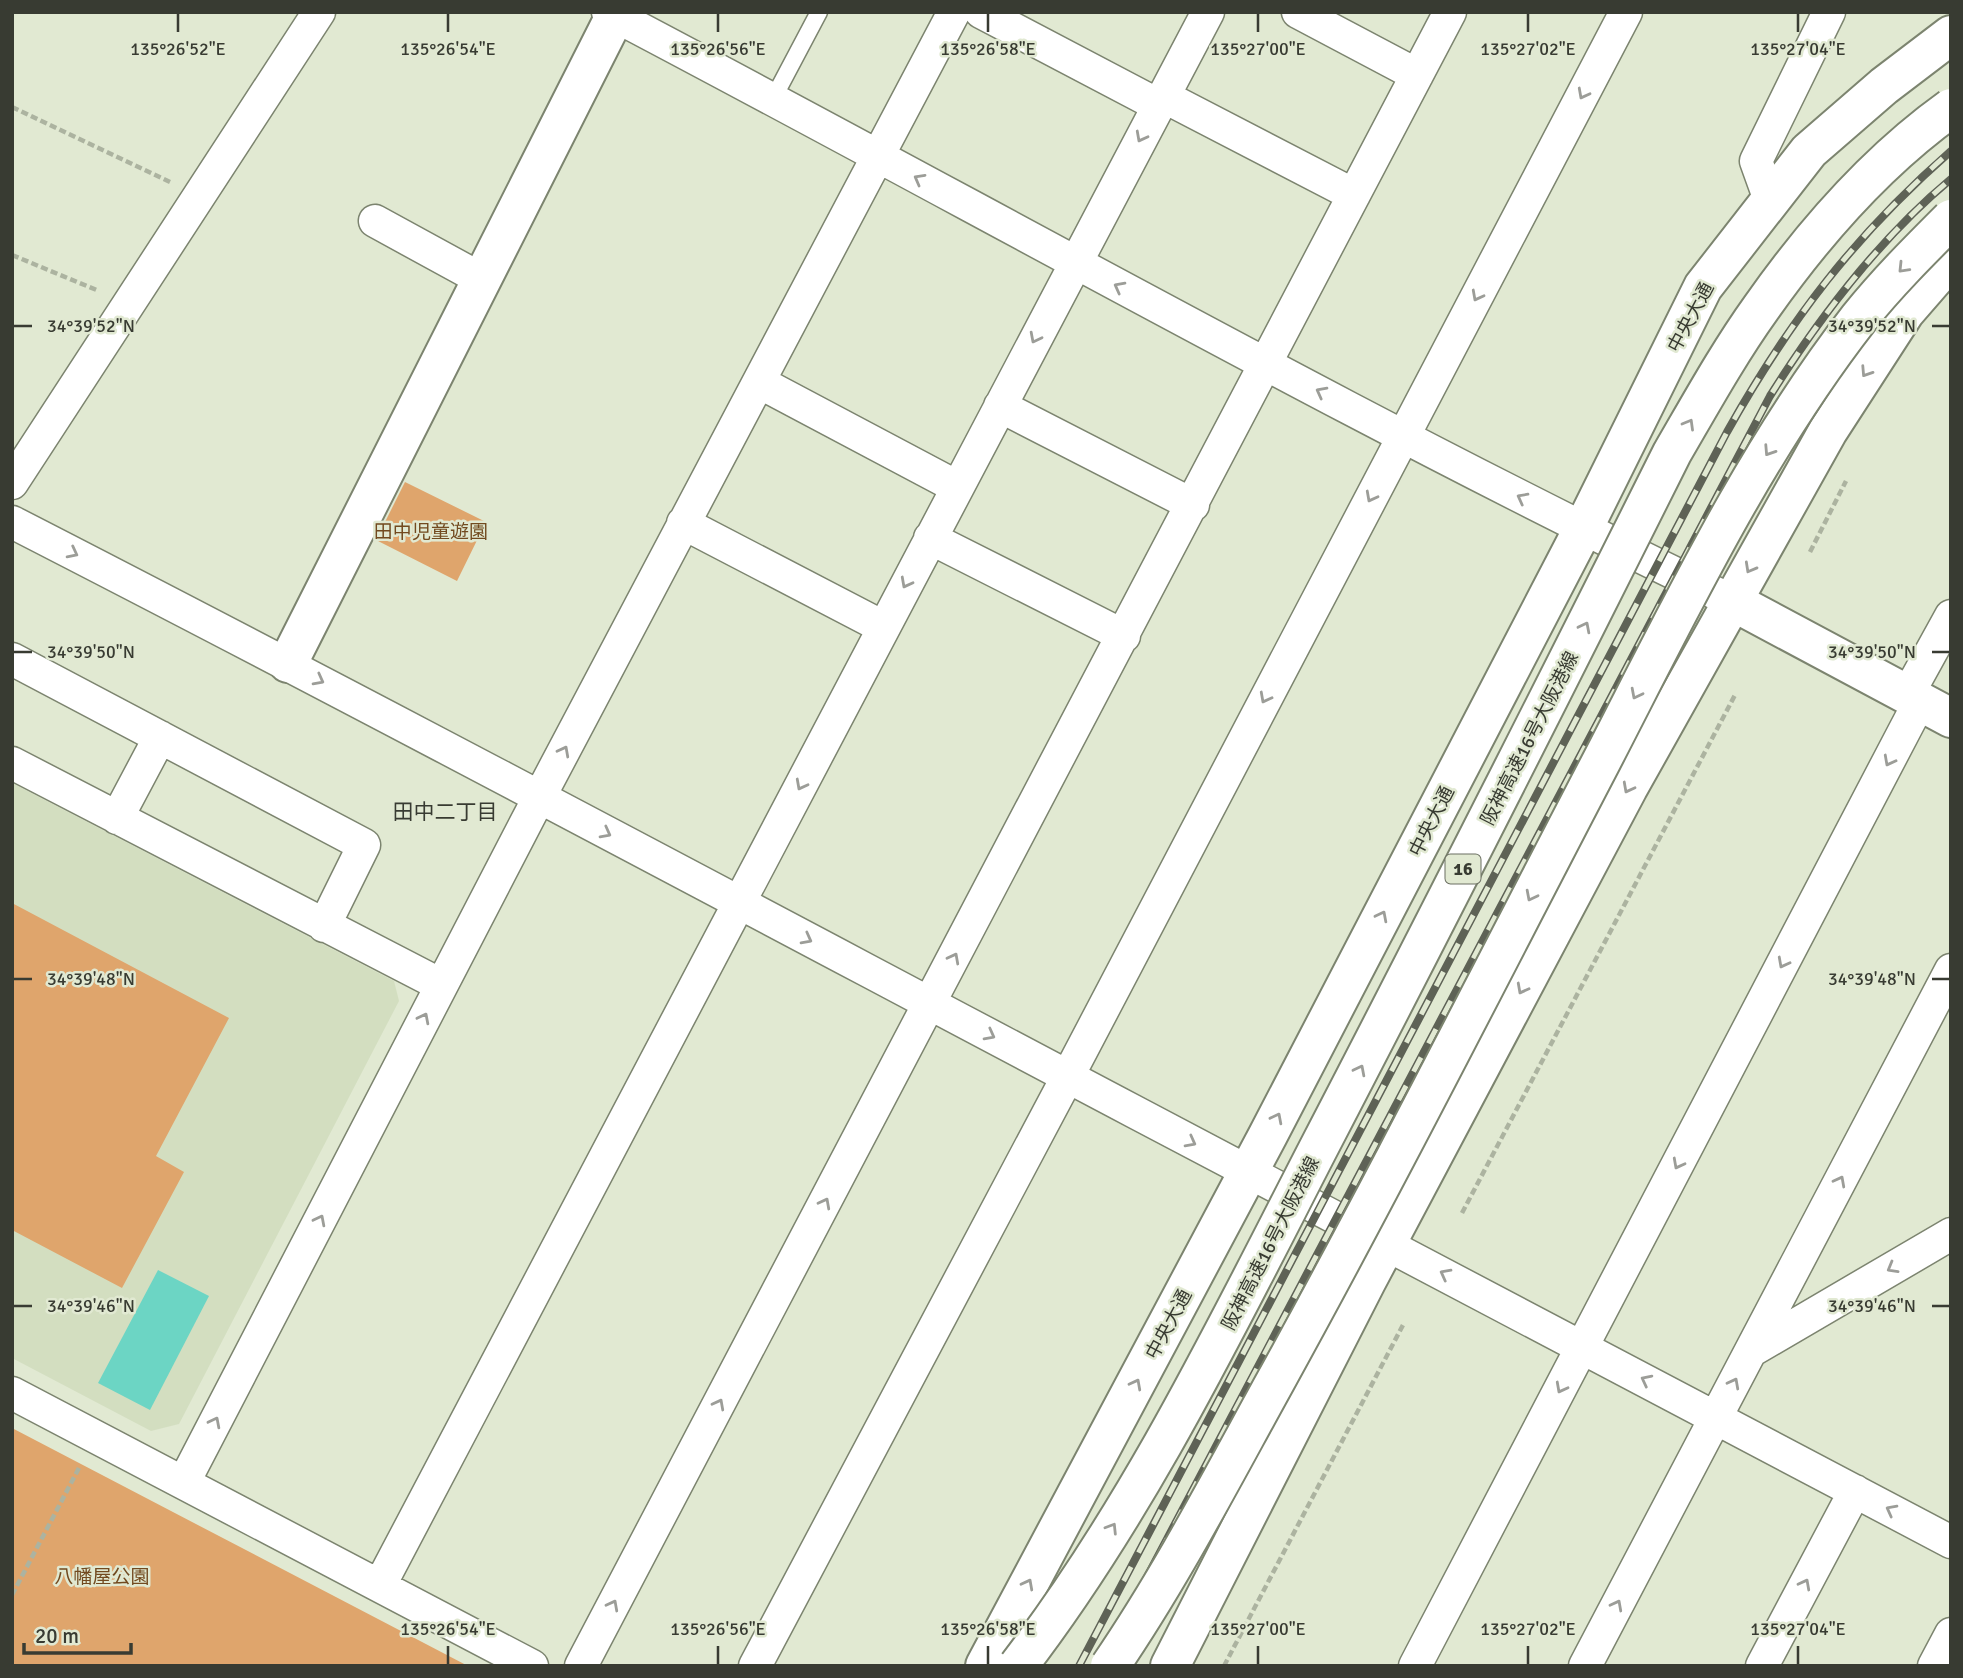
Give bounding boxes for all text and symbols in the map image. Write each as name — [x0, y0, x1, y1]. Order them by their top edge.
text: 135°26'52"E — [130, 38, 226, 60]
text: 135°26'54"E — [400, 38, 496, 60]
text: 135°26'56"E — [670, 38, 766, 60]
text: 135°26'58"E — [940, 38, 1036, 60]
text: 135°27'00"E — [1210, 38, 1306, 60]
text: 135°27'02"E — [1480, 38, 1576, 60]
text: 135°27'04"E — [1750, 38, 1846, 60]
one-way arrow — [1577, 87, 1591, 99]
one-way arrow — [1136, 130, 1149, 142]
one-way arrow — [914, 174, 926, 187]
one-way arrow — [1899, 260, 1912, 273]
street label: 中央大通 — [1662, 278, 1719, 357]
one-way arrow — [1114, 282, 1126, 295]
one-way arrow — [1471, 288, 1485, 301]
text: 34°39'52"N — [47, 315, 135, 337]
text: 34°39'52"N — [1828, 315, 1916, 337]
one-way arrow — [1030, 331, 1043, 344]
one-way arrow — [1861, 364, 1874, 377]
one-way arrow — [1316, 387, 1328, 401]
one-way arrow — [1681, 419, 1694, 432]
one-way arrow — [1765, 444, 1778, 457]
one-way arrow — [1366, 490, 1379, 502]
one-way arrow — [1517, 492, 1530, 506]
park label: 田中児童遊園 — [374, 520, 488, 544]
one-way arrow — [66, 545, 78, 559]
one-way arrow — [1745, 561, 1758, 573]
one-way arrow — [901, 576, 915, 588]
one-way arrow — [1577, 622, 1591, 634]
text: 34°39'50"N — [47, 641, 135, 663]
text: 34°39'50"N — [1828, 641, 1916, 663]
street label: 阪神高速16号大阪港線 — [1476, 648, 1584, 829]
one-way arrow — [311, 672, 324, 685]
one-way arrow — [1631, 687, 1645, 699]
one-way arrow — [1260, 691, 1273, 703]
one-way arrow — [556, 746, 570, 758]
one-way arrow — [1883, 754, 1897, 766]
one-way arrow — [796, 778, 809, 790]
one-way arrow — [1623, 781, 1636, 793]
street label: 中央大通 — [1404, 782, 1460, 861]
district label: 田中二丁目 — [393, 799, 498, 825]
one-way arrow — [599, 824, 611, 838]
road number: 16 — [1446, 854, 1480, 884]
one-way arrow — [1526, 889, 1540, 901]
one-way arrow — [1374, 911, 1387, 923]
one-way arrow — [800, 931, 812, 944]
one-way arrow — [946, 953, 959, 965]
one-way arrow — [1778, 956, 1792, 968]
text: 34°39'48"N — [47, 968, 135, 990]
text: 34°39'48"N — [1828, 968, 1916, 990]
one-way arrow — [1517, 982, 1530, 995]
one-way arrow — [416, 1012, 430, 1025]
one-way arrow — [983, 1027, 995, 1041]
one-way arrow — [1351, 1065, 1365, 1077]
one-way arrow — [1269, 1113, 1283, 1125]
one-way arrow — [1184, 1133, 1196, 1147]
street label: 阪神高速16号大阪港線 — [1217, 1153, 1325, 1334]
one-way arrow — [1673, 1157, 1686, 1169]
one-way arrow — [1832, 1176, 1845, 1188]
one-way arrow — [817, 1198, 830, 1210]
one-way arrow — [312, 1214, 325, 1227]
one-way arrow — [1886, 1260, 1899, 1273]
one-way arrow — [1440, 1269, 1452, 1283]
street label: 中央大通 — [1140, 1285, 1197, 1364]
text: 34°39'46"N — [47, 1295, 135, 1317]
text: 34°39'46"N — [1828, 1295, 1916, 1317]
one-way arrow — [1641, 1375, 1654, 1389]
one-way arrow — [1128, 1378, 1141, 1391]
one-way arrow — [1726, 1378, 1740, 1390]
one-way arrow — [1556, 1381, 1570, 1393]
one-way arrow — [711, 1399, 724, 1411]
one-way arrow — [207, 1417, 221, 1429]
one-way arrow — [1885, 1505, 1898, 1518]
one-way arrow — [1103, 1523, 1116, 1536]
park label: 八幡屋公園 — [54, 1565, 150, 1589]
one-way arrow — [1020, 1579, 1034, 1591]
one-way arrow — [1797, 1579, 1810, 1591]
one-way arrow — [605, 1600, 618, 1613]
one-way arrow — [1608, 1600, 1622, 1613]
scale bar — [24, 1612, 131, 1656]
text: 135°26'54"E — [400, 1618, 496, 1640]
text: 135°26'56"E — [670, 1618, 766, 1640]
text: 135°26'58"E — [940, 1618, 1036, 1640]
text: 135°27'00"E — [1210, 1618, 1306, 1640]
text: 135°27'02"E — [1480, 1618, 1576, 1640]
text: 135°27'04"E — [1750, 1618, 1846, 1640]
text: 20 m — [35, 1623, 79, 1649]

